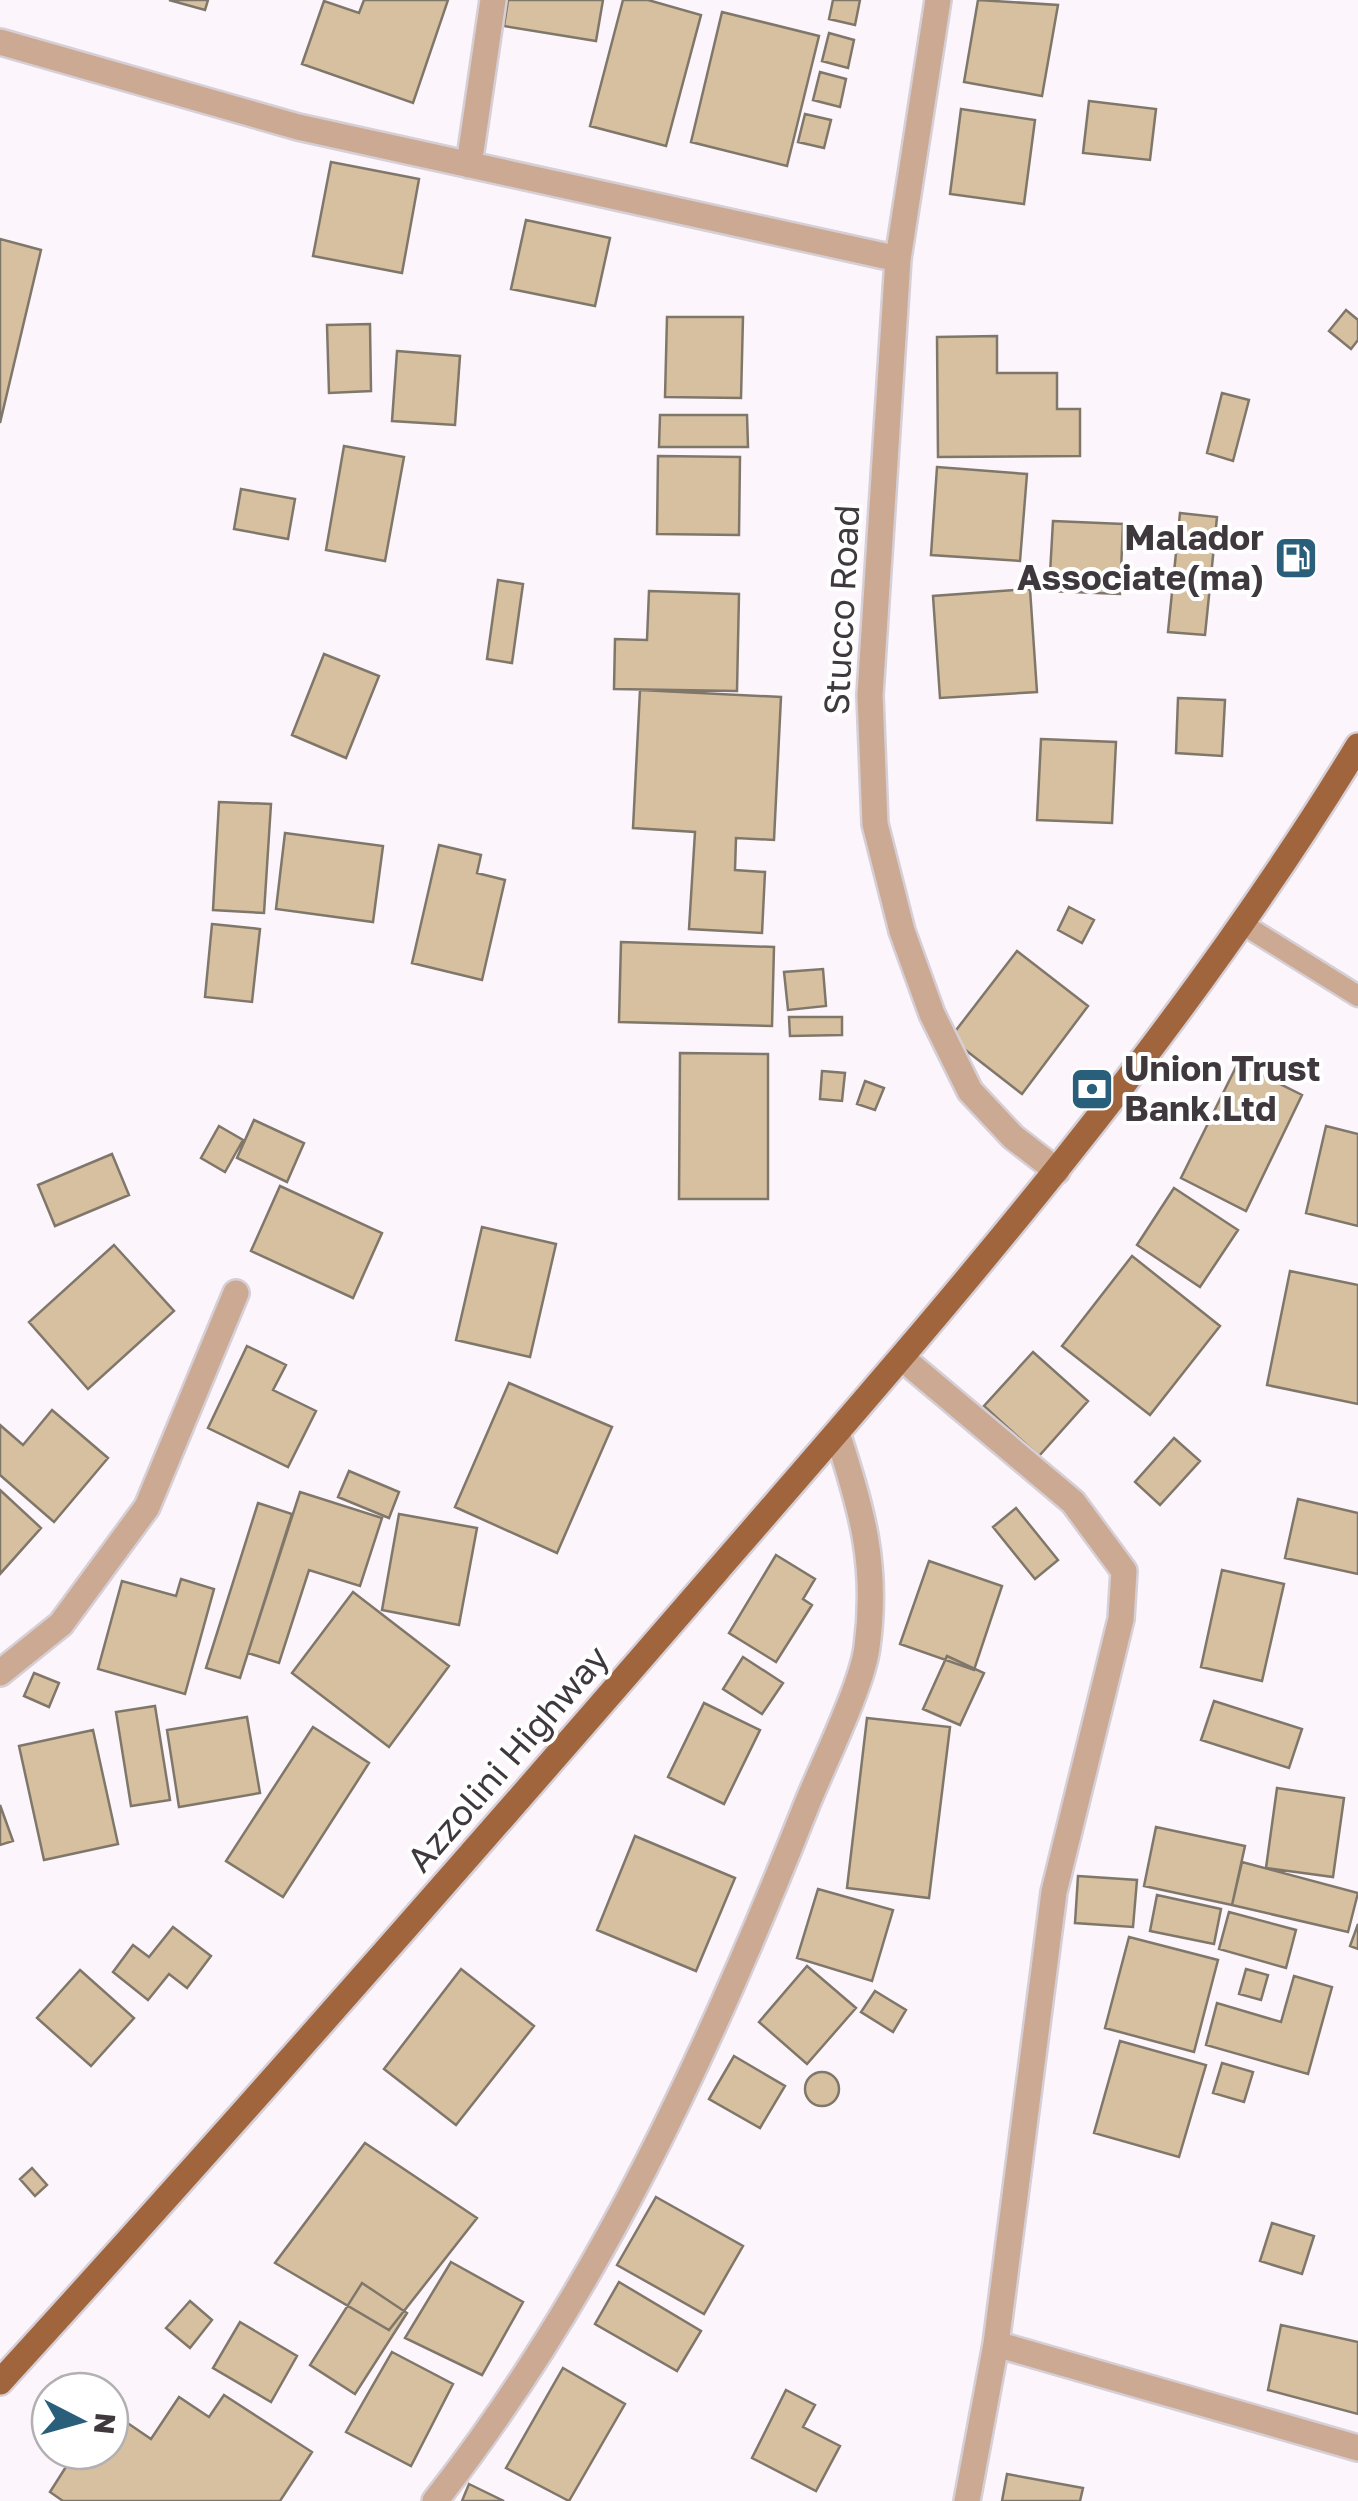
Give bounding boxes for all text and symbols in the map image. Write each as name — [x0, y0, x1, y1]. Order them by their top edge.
street label: Stucco Road — [815, 504, 867, 716]
place label: Malador Associate(ma) — [1017, 516, 1264, 598]
fuel station icon: Malador Associate(ma) — [1273, 535, 1319, 581]
place label: Union Trust Bank.Ltd — [1124, 1047, 1320, 1129]
bank icon: Union Trust Bank.Ltd — [1069, 1066, 1115, 1112]
street label: Azzolini Highway — [398, 1637, 617, 1880]
north arrow — [30, 2371, 130, 2471]
text: N — [88, 2411, 123, 2436]

